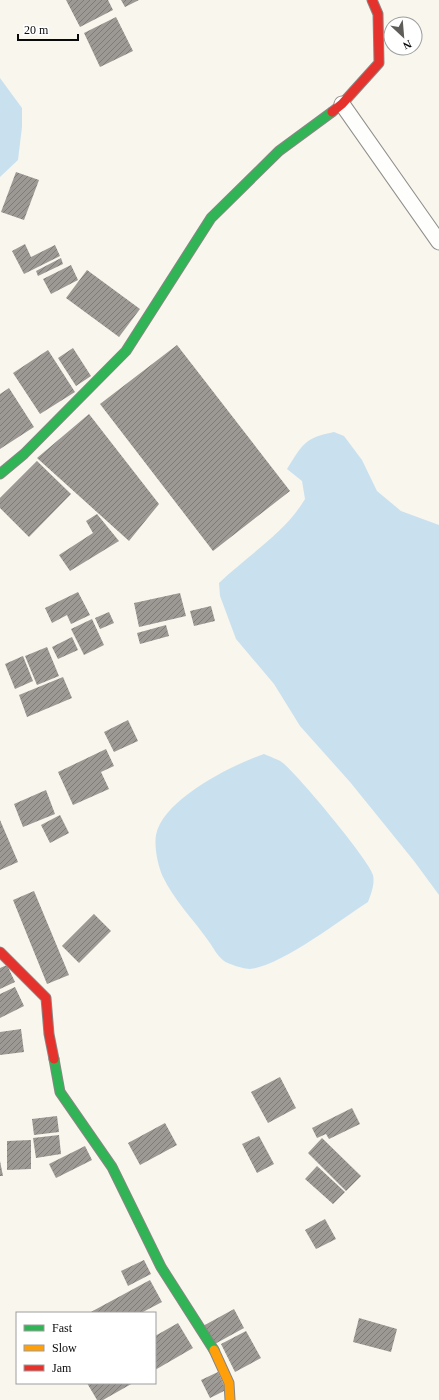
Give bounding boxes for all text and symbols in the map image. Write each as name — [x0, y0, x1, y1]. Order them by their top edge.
scale bar — [18, 16, 78, 42]
north arrow — [383, 16, 423, 56]
text: 20 m — [24, 23, 49, 37]
text: N — [401, 38, 414, 52]
legend — [16, 1312, 156, 1384]
text: Fast — [52, 1321, 73, 1335]
text: Slow — [52, 1341, 77, 1355]
text: Jam — [52, 1361, 72, 1375]

